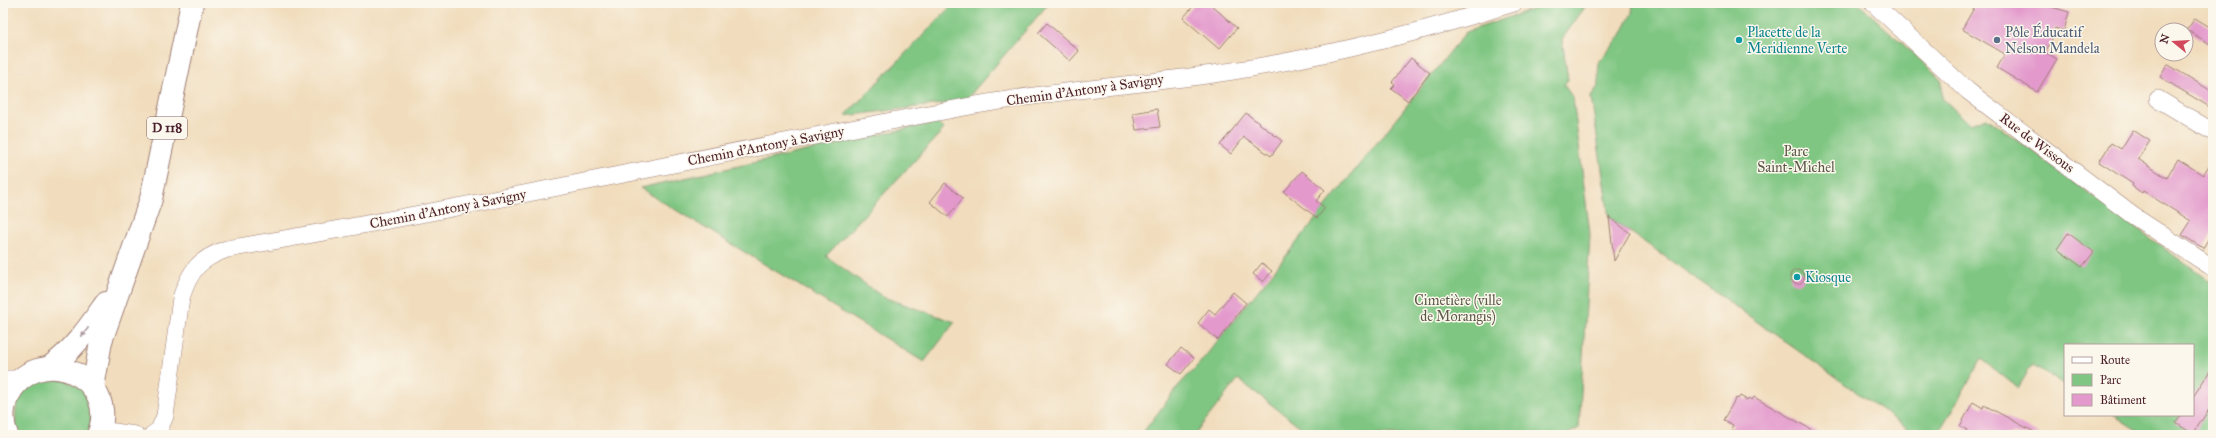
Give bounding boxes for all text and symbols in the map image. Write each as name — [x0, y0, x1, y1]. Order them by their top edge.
place label: Pôle Éducatif Nelson Mandela — [2005, 22, 2100, 57]
north arrow — [2154, 22, 2194, 62]
place label: Placette de la Meridienne Verte — [1747, 24, 1848, 57]
text: N — [2157, 32, 2173, 46]
marker: Placette de la Meridienne Verte — [1734, 35, 1744, 45]
marker: Pôle Éducatif Nelson Mandela — [1992, 35, 2002, 45]
street label: Chemin d'Antony à Savigny — [1005, 70, 1165, 109]
street label: Rue de Wissous — [1996, 109, 2078, 177]
road number: D 118 — [147, 117, 187, 139]
street label: Chemin d'Antony à Savigny — [686, 122, 846, 170]
park label: Parc Saint-Michel — [1757, 143, 1835, 176]
street label: Chemin d'Antony à Savigny — [368, 185, 528, 233]
place label: Kiosque — [1805, 269, 1851, 287]
marker: Kiosque — [1792, 272, 1802, 282]
park label: Cimetière (ville de Morangis) — [1414, 292, 1502, 326]
one-way arrow — [81, 327, 89, 338]
legend — [2064, 344, 2194, 416]
text: Route — [2100, 353, 2130, 367]
text: Parc — [2100, 373, 2121, 387]
text: Bâtiment — [2100, 393, 2147, 407]

